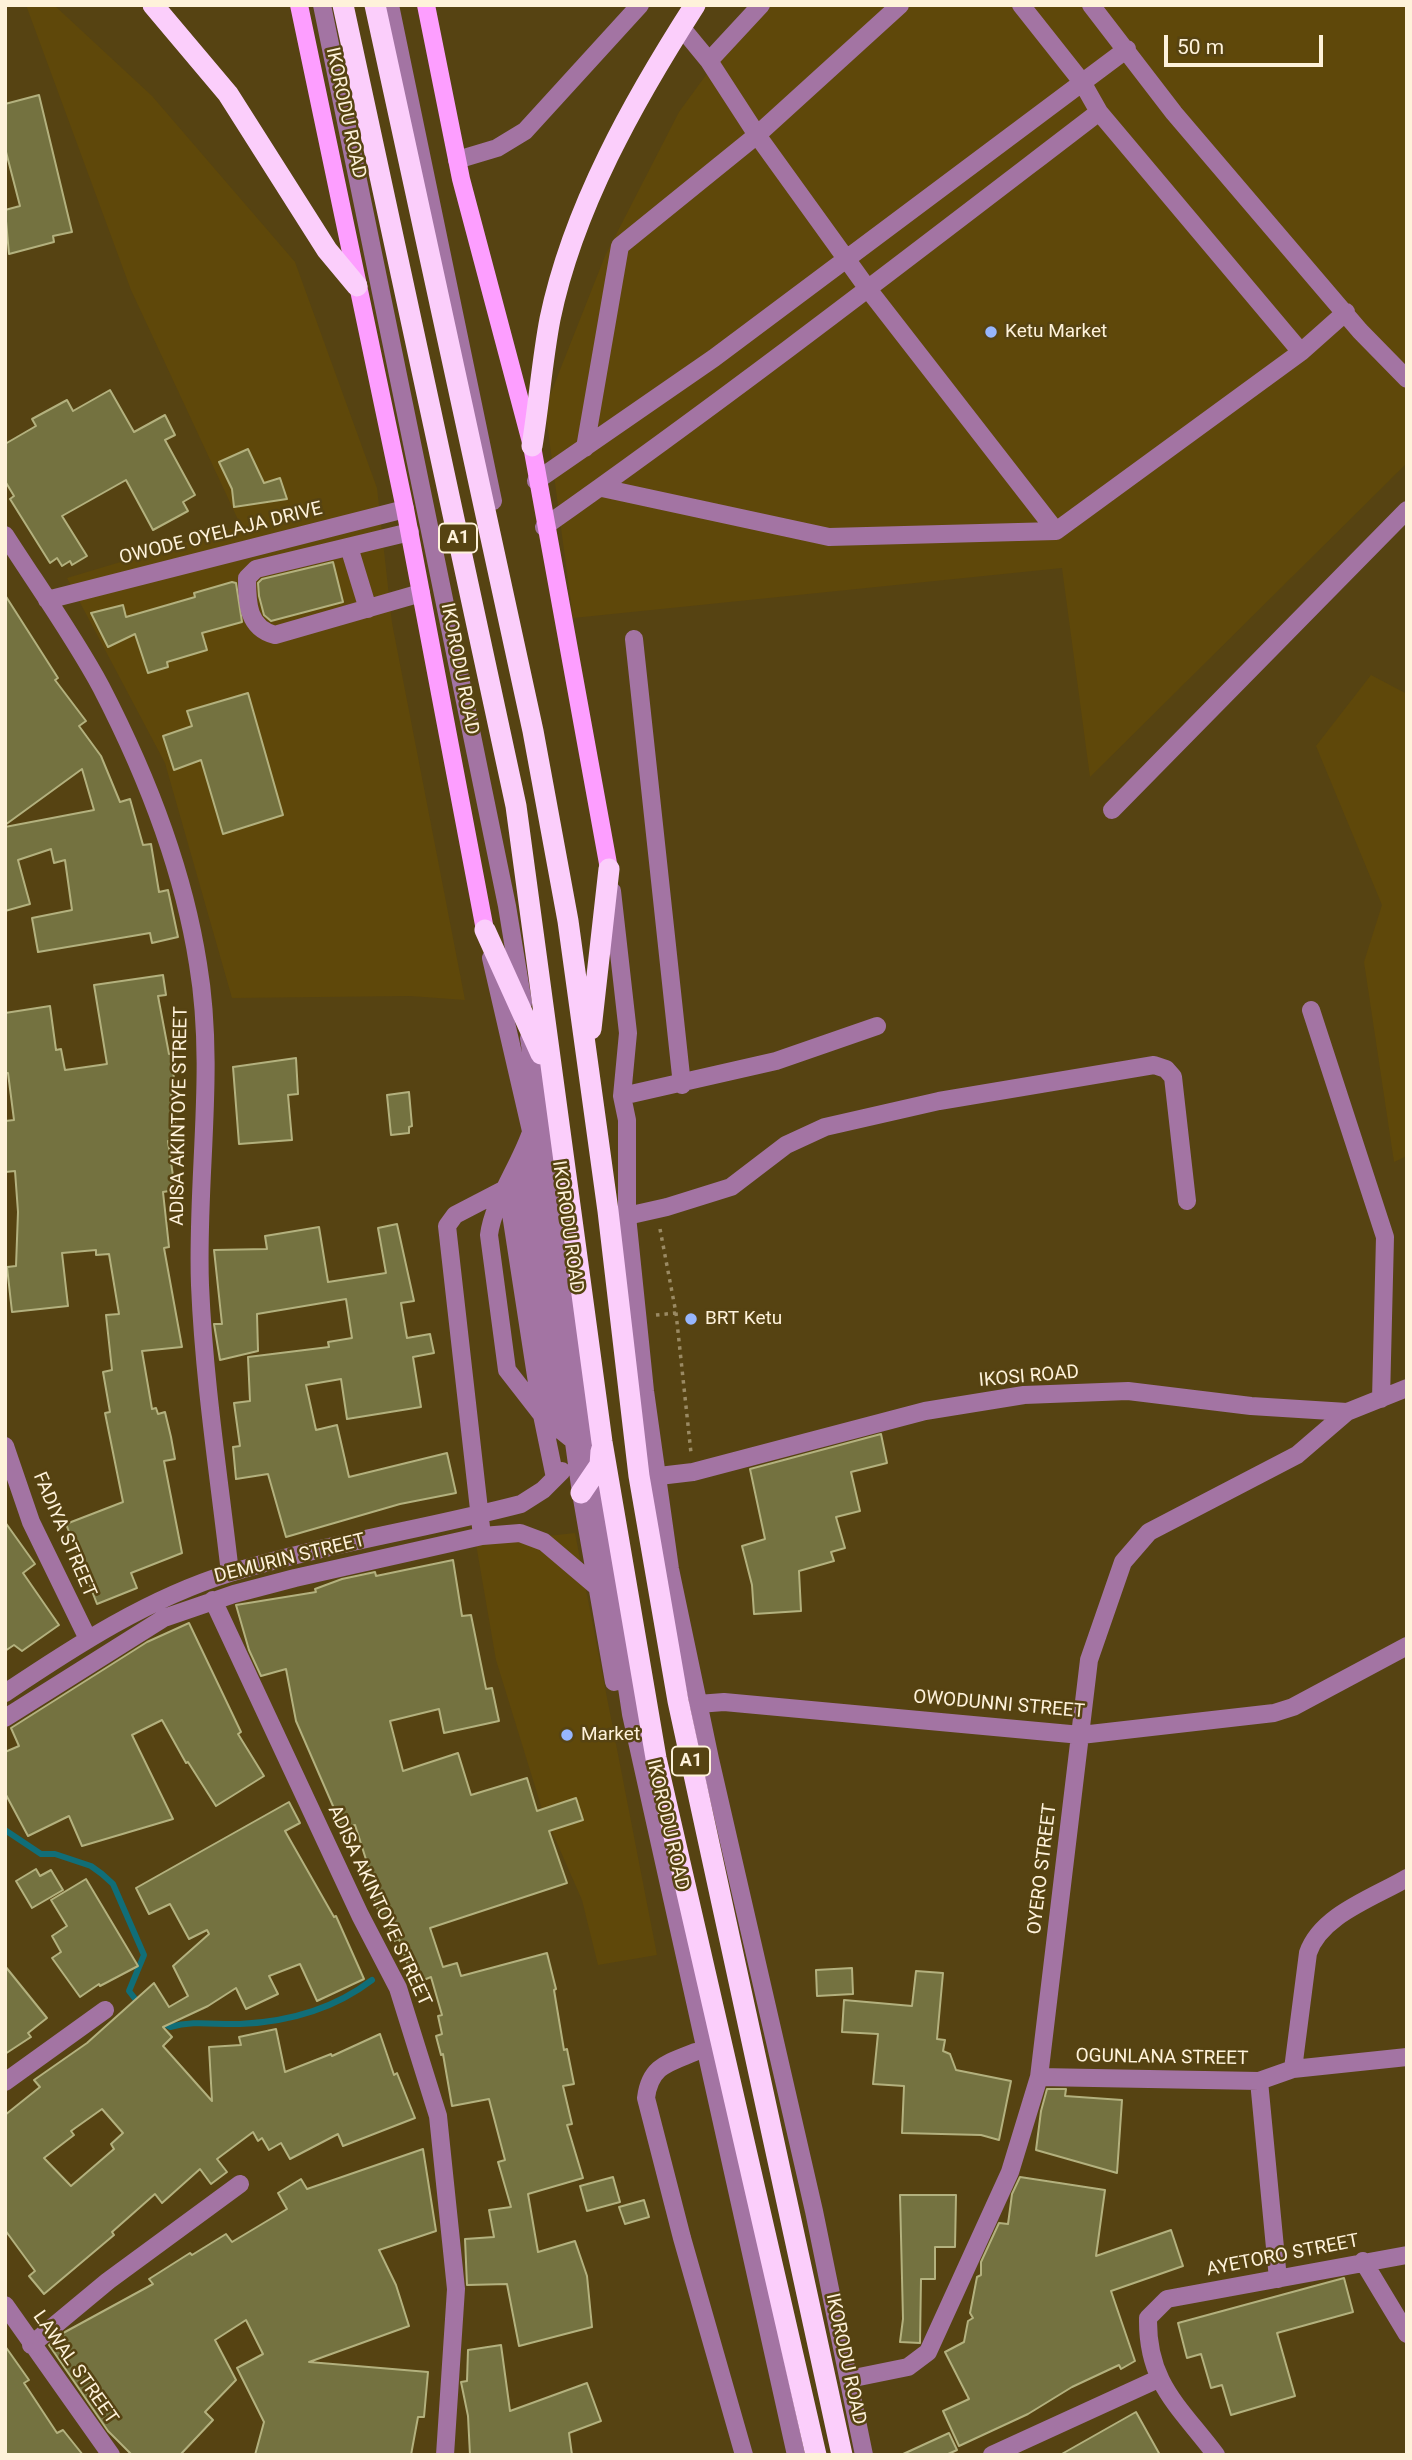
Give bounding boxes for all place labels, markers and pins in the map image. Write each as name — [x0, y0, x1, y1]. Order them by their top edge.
place label: Ketu Market — [1005, 321, 1107, 343]
marker: Ketu Market — [983, 324, 999, 340]
place label: BRT Ketu — [705, 1308, 782, 1330]
marker: BRT Ketu — [683, 1311, 699, 1327]
place label: Market — [581, 1724, 640, 1746]
marker: Market — [559, 1727, 575, 1743]

